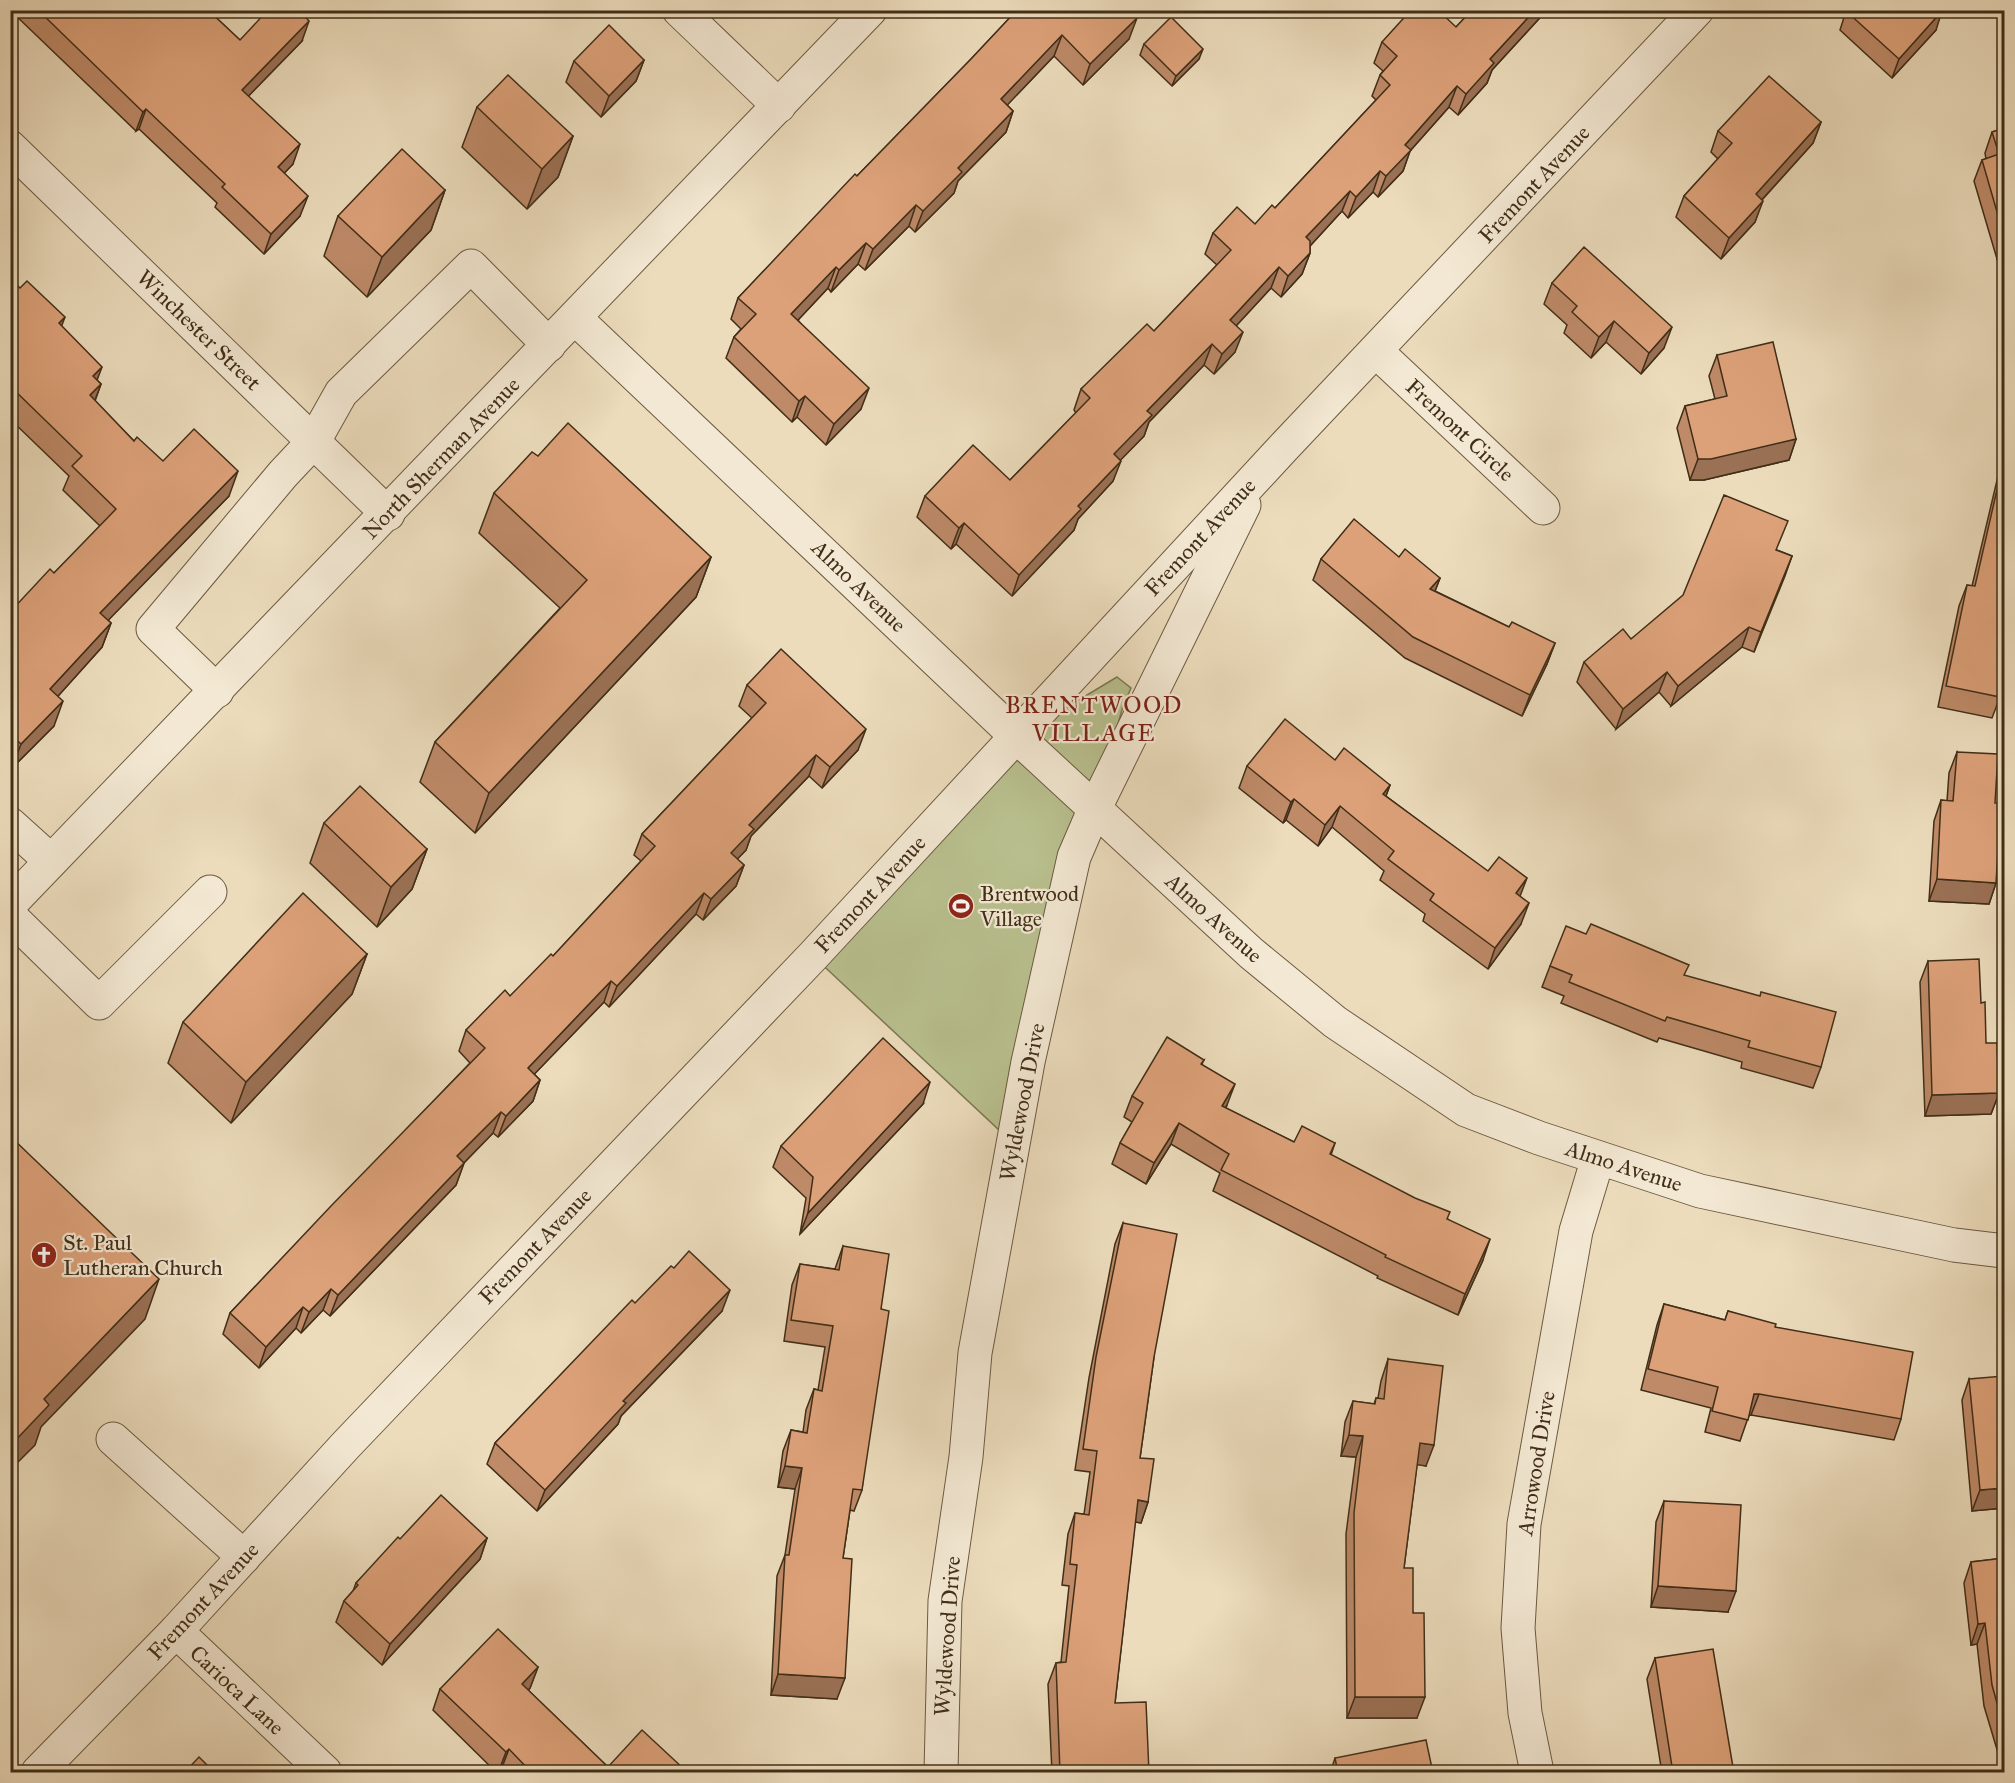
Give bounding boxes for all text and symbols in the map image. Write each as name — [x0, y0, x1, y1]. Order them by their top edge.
street label: Fremont Avenue — [1473, 120, 1595, 248]
street label: Winchester Street — [131, 264, 267, 396]
street label: North Sherman Avenue — [357, 371, 525, 545]
street label: Fremont Circle — [1400, 373, 1520, 487]
street label: Fremont Avenue — [1139, 473, 1261, 601]
street label: Almo Avenue — [805, 533, 912, 638]
district label: BRENTWOOD VILLAGE — [1005, 690, 1183, 748]
street label: Fremont Avenue — [809, 830, 931, 958]
street label: Almo Avenue — [1159, 867, 1268, 969]
place label: Brentwood Village — [979, 880, 1079, 932]
sports icon: Brentwood Village — [946, 891, 976, 921]
street label: Wyldewood Drive — [993, 1021, 1051, 1183]
street label: Almo Avenue — [1561, 1134, 1686, 1198]
street label: Fremont Avenue — [473, 1182, 597, 1310]
place label: St. Paul Lutheran Church — [63, 1229, 223, 1281]
church icon: St. Paul Lutheran Church — [29, 1240, 59, 1270]
street label: Arrowood Drive — [1511, 1389, 1561, 1538]
street label: Fremont Avenue — [142, 1537, 264, 1665]
street label: Wyldewood Drive — [928, 1555, 966, 1717]
street label: Carioca Lane — [184, 1639, 290, 1741]

